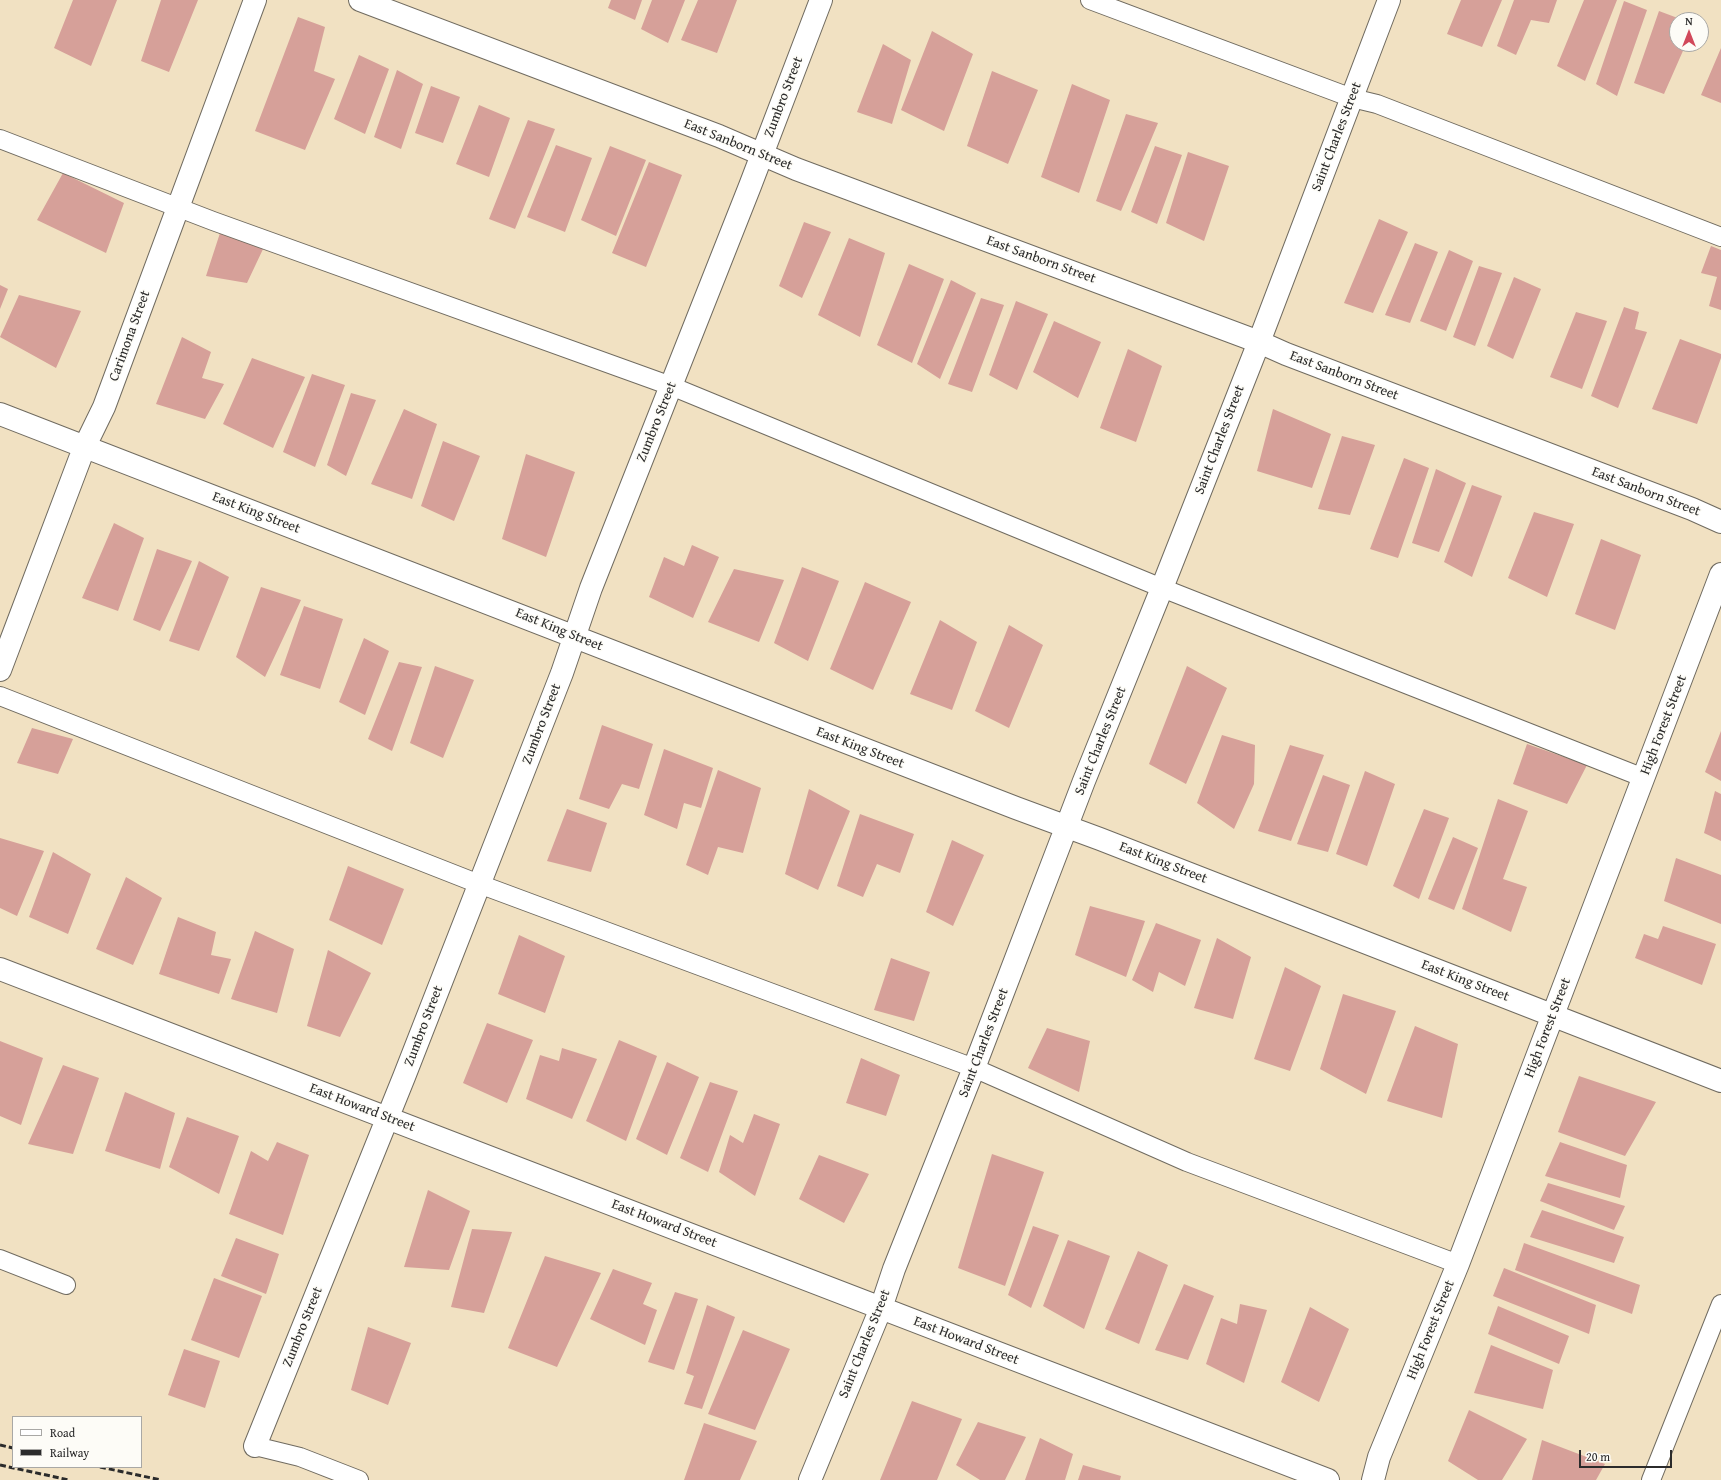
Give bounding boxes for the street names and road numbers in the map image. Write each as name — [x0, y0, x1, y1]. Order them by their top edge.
street label: Zumbro Street — [761, 54, 807, 140]
street label: Saint Charles Street — [1308, 80, 1366, 194]
street label: East Sanborn Street — [681, 116, 795, 174]
street label: East Sanborn Street — [984, 232, 1098, 288]
street label: Carimona Street — [106, 288, 154, 384]
street label: East Sanborn Street — [1287, 348, 1401, 404]
street label: Zumbro Street — [633, 380, 681, 464]
street label: Saint Charles Street — [1191, 383, 1249, 497]
street label: East Sanborn Street — [1589, 464, 1703, 520]
street label: East King Street — [210, 489, 302, 537]
street label: East King Street — [513, 605, 605, 655]
street label: High Forest Street — [1637, 673, 1691, 777]
street label: Zumbro Street — [519, 681, 565, 767]
street label: Saint Charles Street — [1072, 684, 1130, 798]
street label: East King Street — [814, 724, 906, 772]
street label: East King Street — [1117, 839, 1209, 887]
street label: East King Street — [1419, 957, 1511, 1005]
street label: High Forest Street — [1521, 976, 1575, 1080]
street label: Zumbro Street — [401, 983, 447, 1069]
street label: Saint Charles Street — [955, 986, 1013, 1100]
street label: East Howard Street — [307, 1080, 417, 1136]
street label: East Howard Street — [609, 1196, 719, 1252]
street label: High Forest Street — [1403, 1278, 1459, 1382]
street label: Zumbro Street — [279, 1285, 327, 1369]
street label: Saint Charles Street — [836, 1287, 894, 1401]
street label: East Howard Street — [911, 1313, 1021, 1369]

